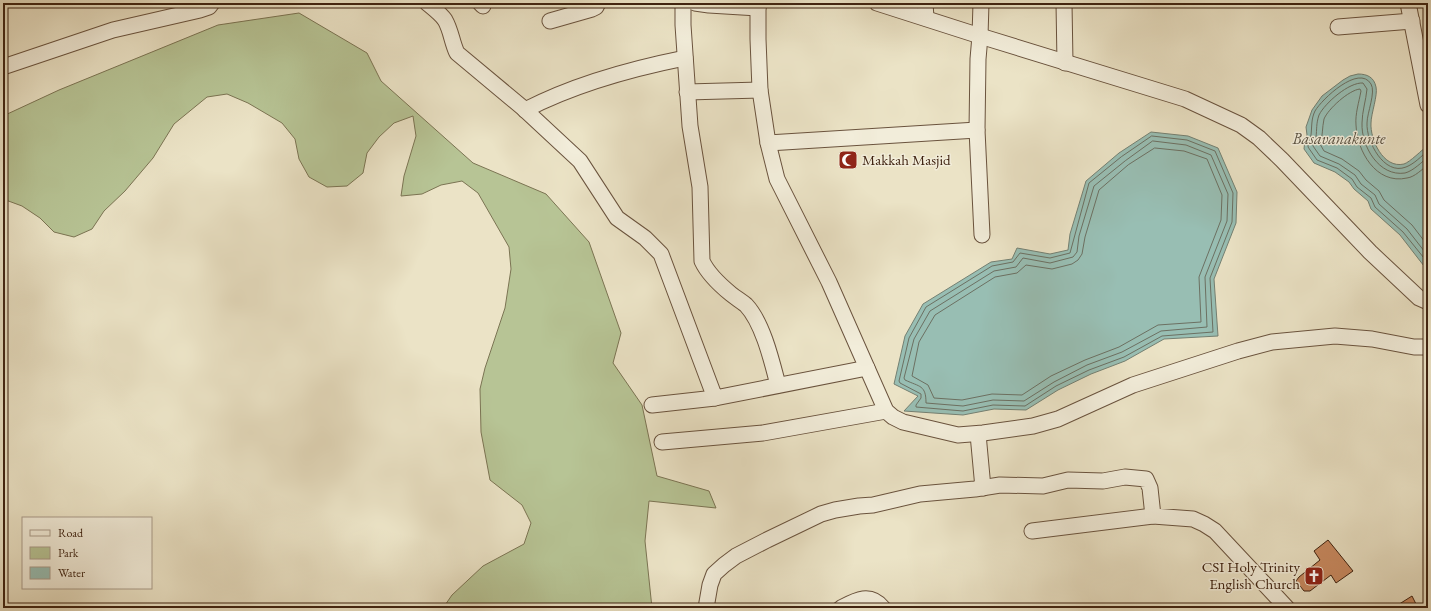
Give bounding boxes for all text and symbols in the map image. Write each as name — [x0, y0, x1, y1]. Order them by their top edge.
water label: Basavanakunte — [1291, 128, 1386, 149]
mosque icon: Makkah Masjid — [837, 149, 859, 171]
place label: Makkah Masjid — [862, 150, 951, 169]
legend — [22, 517, 152, 589]
text: Road — [58, 525, 84, 541]
text: Park — [58, 545, 79, 561]
place label: CSI Holy Trinity English Church — [1202, 557, 1300, 593]
text: Water — [58, 565, 85, 581]
church icon: CSI Holy Trinity English Church — [1303, 565, 1325, 587]

